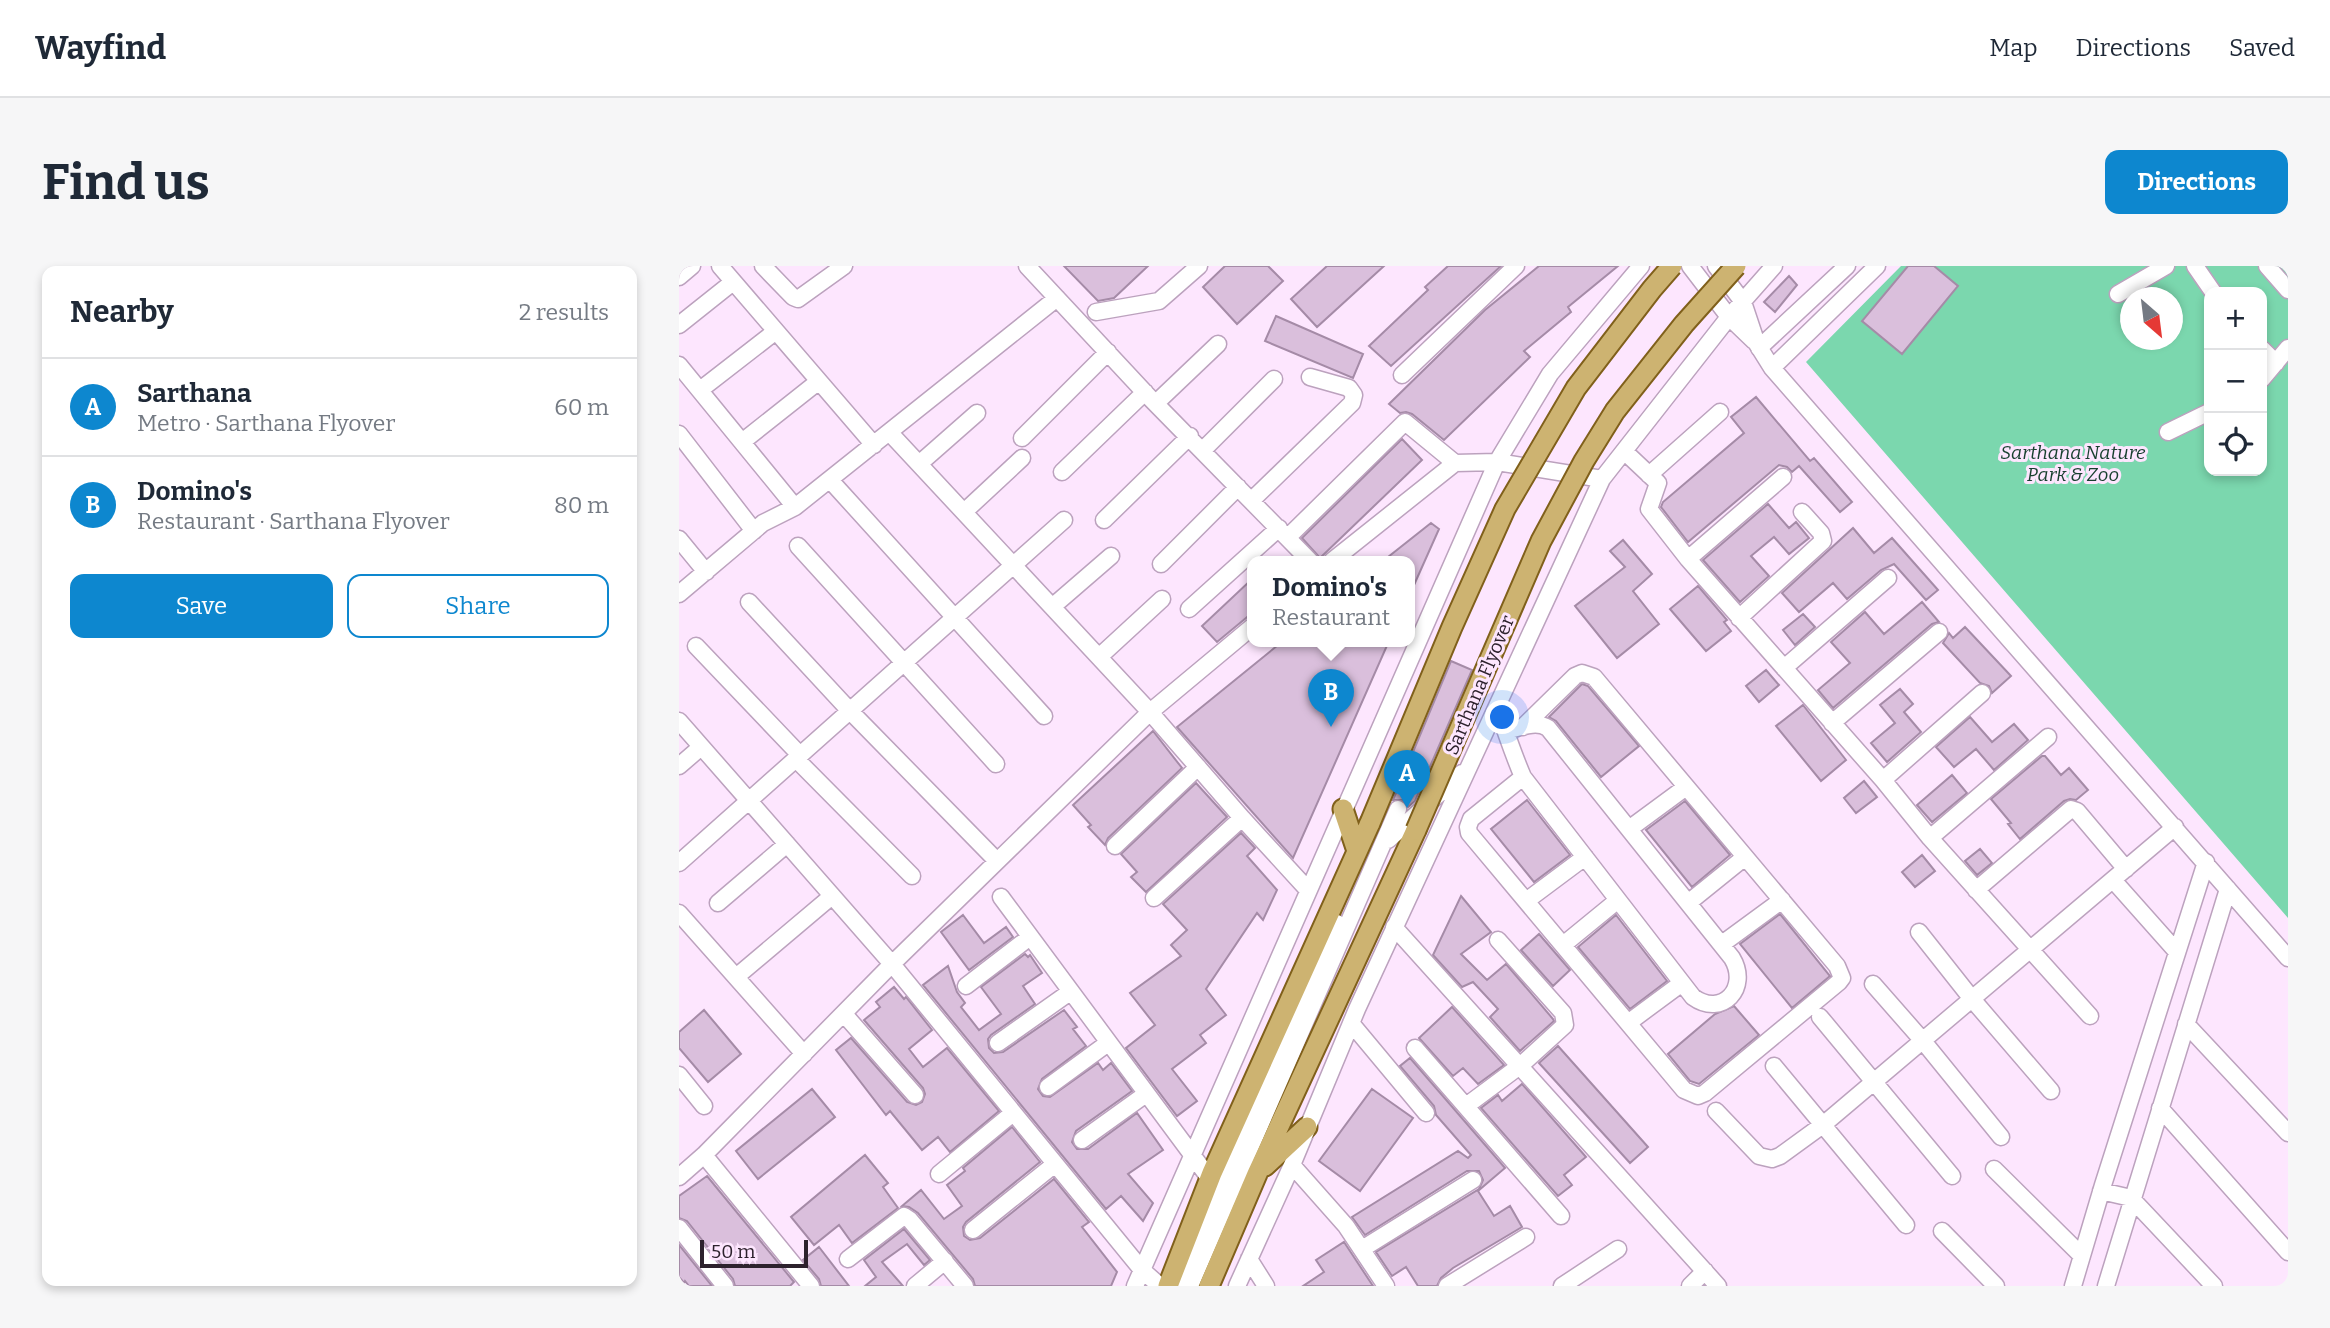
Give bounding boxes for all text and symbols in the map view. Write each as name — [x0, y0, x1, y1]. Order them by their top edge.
text: Wayfind — [35, 28, 166, 68]
text: Map — [1989, 34, 2038, 62]
text: Directions — [2076, 34, 2191, 62]
text: Saved — [2229, 34, 2295, 62]
button: Directions — [2105, 150, 2288, 214]
text: Find us — [42, 153, 210, 212]
north arrow — [2120, 287, 2183, 350]
map controls — [2204, 287, 2267, 476]
button: + — [2204, 287, 2267, 350]
text: Nearby — [70, 294, 174, 330]
text: 2 results — [519, 298, 609, 326]
button: − — [2204, 350, 2267, 413]
text: Sarthana — [137, 378, 252, 409]
text: A — [85, 393, 101, 421]
text: 60 m — [554, 393, 609, 421]
text: Metro · Sarthana Flyover — [137, 409, 395, 437]
button: locate — [2204, 413, 2267, 476]
park label: Sarthana Nature Park & Zoo — [2000, 441, 2146, 486]
text: Domino's — [137, 476, 252, 507]
text: B — [86, 491, 100, 519]
text: 80 m — [554, 491, 609, 519]
text: Restaurant · Sarthana Flyover — [137, 507, 450, 535]
popup — [1247, 556, 1415, 647]
text: Domino's — [1272, 572, 1387, 603]
button: Save — [70, 574, 333, 638]
button: Share — [347, 574, 609, 638]
text: Restaurant — [1272, 603, 1390, 631]
street label: Sarthana Flyover — [1440, 612, 1519, 758]
pin: B — [1308, 669, 1354, 727]
your location — [1485, 700, 1519, 734]
pin: A — [1384, 750, 1430, 808]
scale bar — [700, 1237, 809, 1269]
text: 50 m — [711, 1240, 755, 1263]

